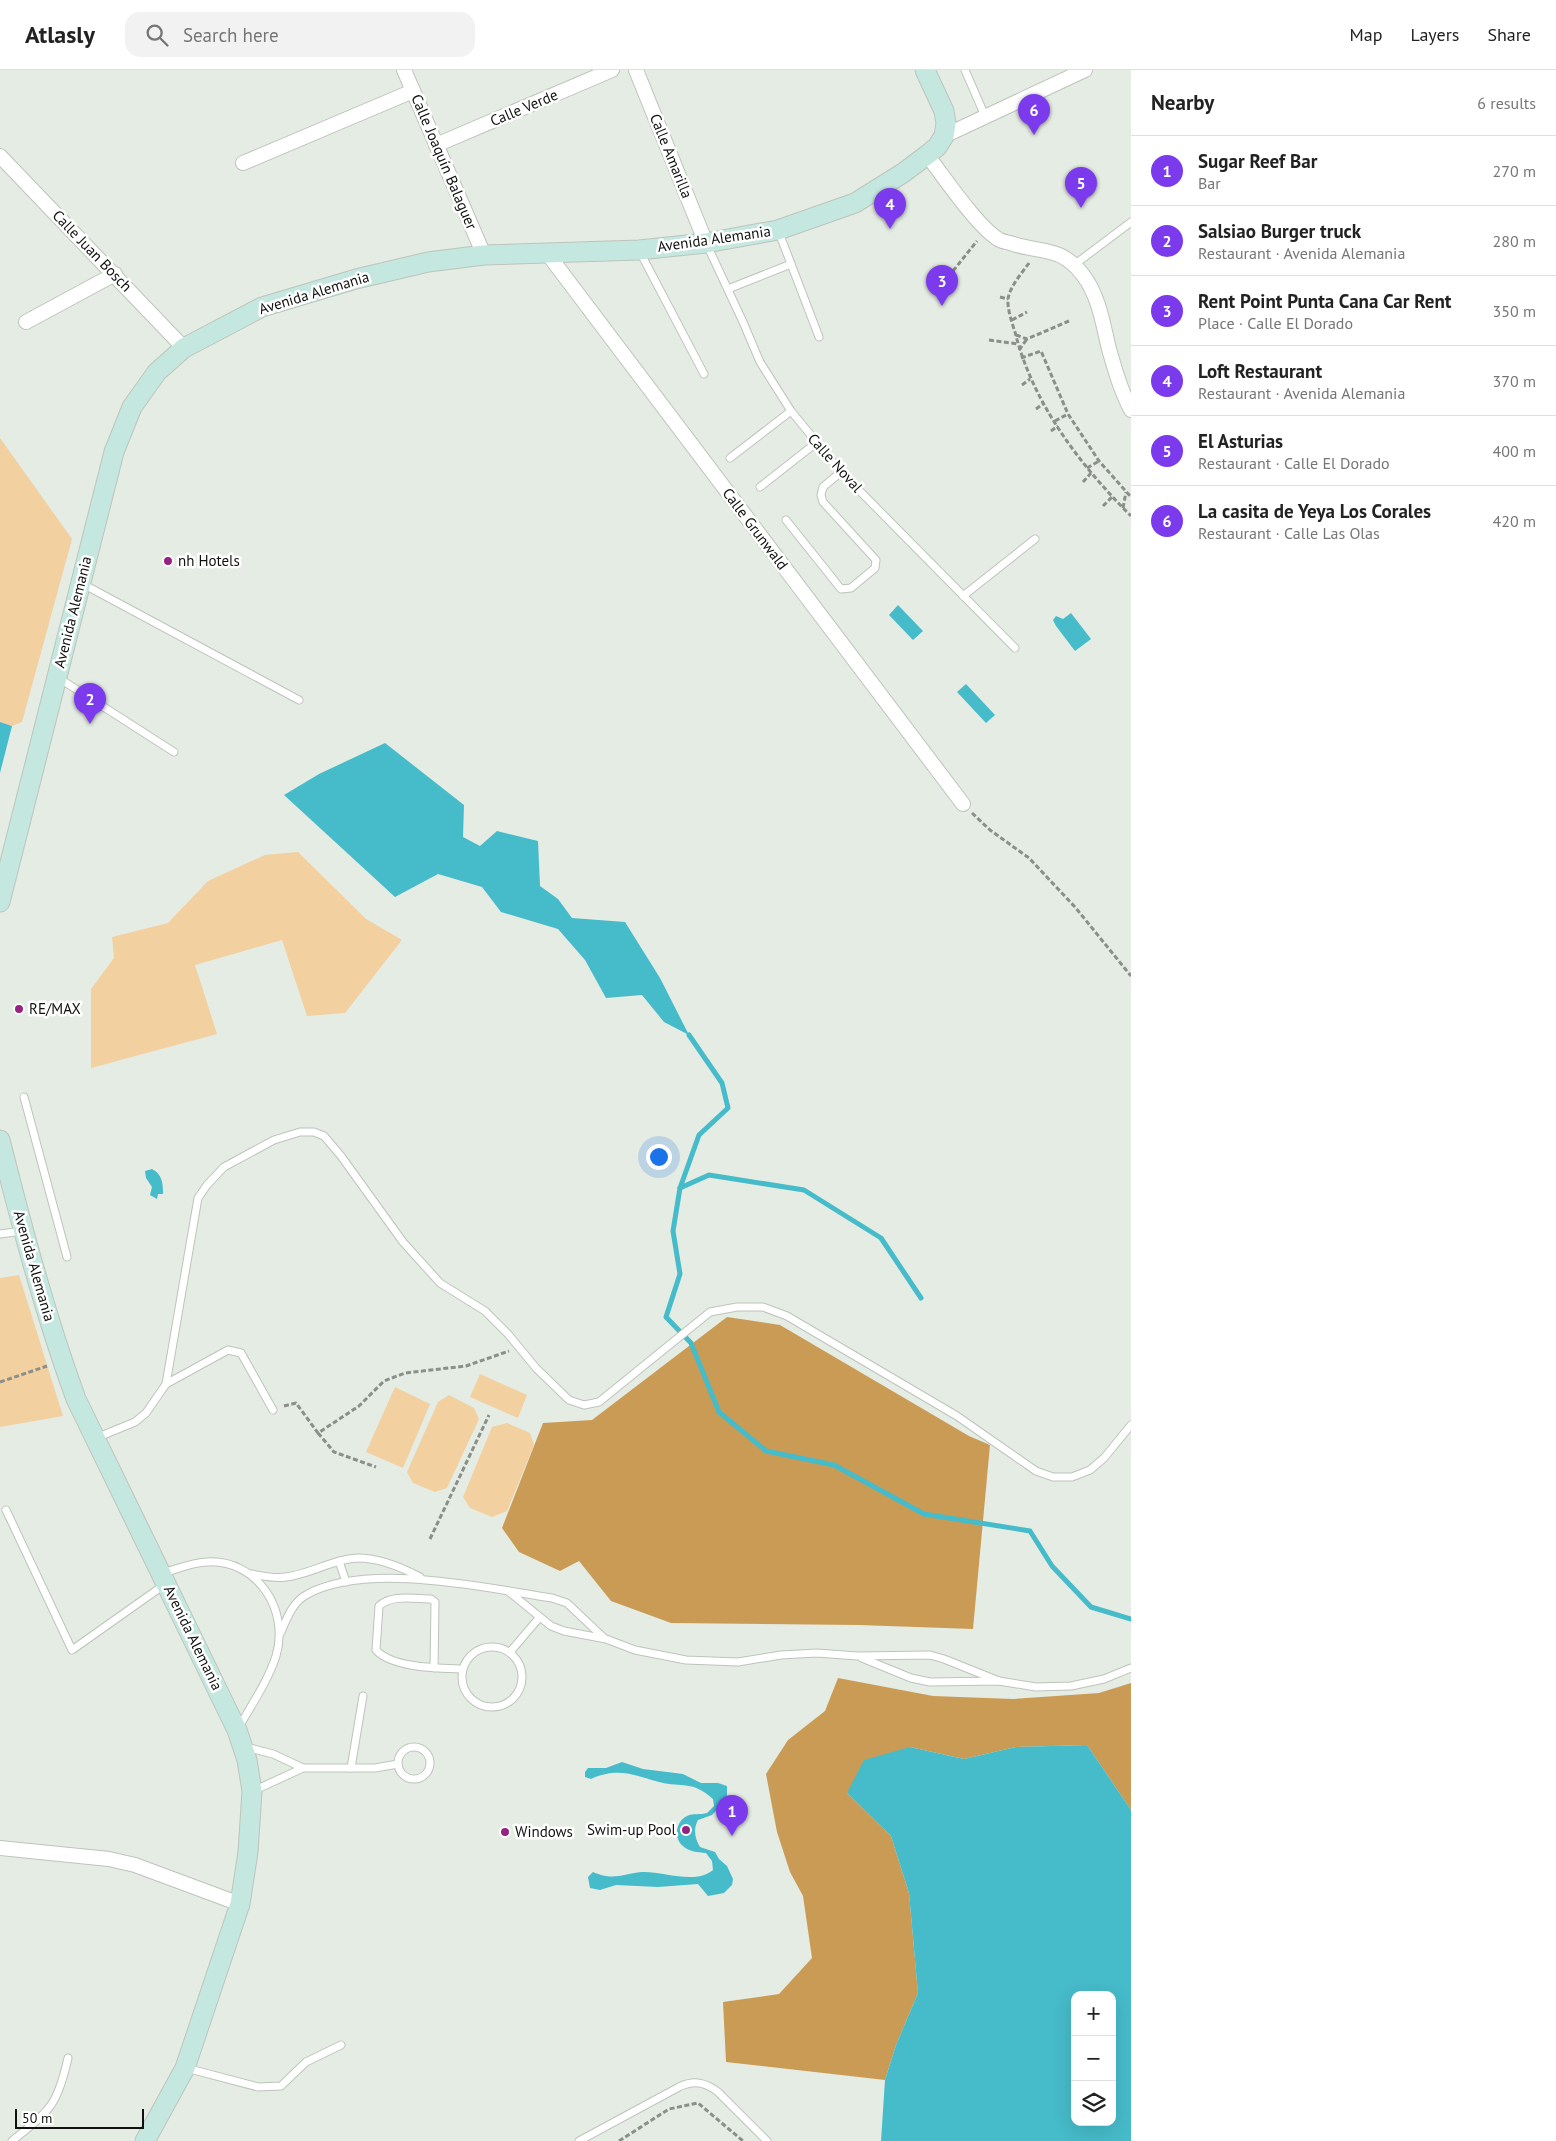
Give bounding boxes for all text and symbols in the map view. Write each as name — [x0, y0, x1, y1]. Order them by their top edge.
search box — [125, 12, 475, 57]
text: Atlasly — [25, 19, 95, 50]
icon: search — [143, 21, 171, 49]
text: Search here — [183, 23, 279, 47]
text: Map — [1350, 23, 1382, 46]
text: Layers — [1410, 23, 1459, 46]
text: Share — [1487, 23, 1531, 46]
street label: Calle Verde — [487, 85, 561, 130]
text: Nearby — [1151, 89, 1214, 116]
street label: Calle Joaquín Balaguer — [407, 91, 482, 232]
text: 6 results — [1477, 93, 1536, 113]
pin: 6 — [1018, 94, 1050, 135]
street label: Calle Amarilla — [646, 111, 697, 201]
text: Sugar Reef Bar — [1198, 149, 1317, 173]
text: 1 — [1162, 161, 1172, 181]
text: 270 m — [1493, 161, 1536, 181]
pin: 5 — [1065, 167, 1097, 208]
text: Bar — [1198, 173, 1221, 193]
pin: 4 — [874, 188, 906, 229]
street label: Calle Juan Bosch — [49, 206, 136, 295]
text: Salsiao Burger truck — [1198, 219, 1361, 243]
street label: Avenida Alemania — [656, 221, 772, 256]
text: 2 — [1162, 231, 1172, 251]
text: 280 m — [1493, 231, 1536, 251]
text: Restaurant · Avenida Alemania — [1198, 243, 1405, 263]
pin: 3 — [926, 265, 958, 306]
street label: Avenida Alemania — [256, 267, 371, 318]
text: Rent Point Punta Cana Car Rent — [1198, 289, 1451, 313]
text: 3 — [1162, 301, 1172, 321]
text: 350 m — [1493, 301, 1536, 321]
text: Place · Calle El Dorado — [1198, 313, 1353, 333]
text: Loft Restaurant — [1198, 359, 1322, 383]
text: 4 — [1162, 371, 1172, 391]
text: 370 m — [1493, 371, 1536, 391]
text: Restaurant · Avenida Alemania — [1198, 383, 1405, 403]
street label: Calle Noval — [804, 429, 867, 497]
text: El Asturias — [1198, 429, 1283, 453]
text: 5 — [1162, 441, 1172, 461]
text: 400 m — [1493, 441, 1536, 461]
text: Restaurant · Calle El Dorado — [1198, 453, 1390, 473]
street label: Calle Grunwald — [718, 484, 792, 573]
text: La casita de Yeya Los Corales — [1198, 499, 1431, 523]
text: 6 — [1162, 511, 1172, 531]
text: 420 m — [1493, 511, 1536, 531]
text: Restaurant · Calle Las Olas — [1198, 523, 1380, 543]
place label: nh Hotels — [178, 551, 240, 570]
street label: Avenida Alemania — [49, 554, 96, 670]
marker: nh Hotels — [162, 555, 174, 567]
pin: 2 — [74, 683, 106, 724]
place label: RE/MAX — [29, 999, 81, 1018]
marker: RE/MAX — [13, 1003, 25, 1015]
your location — [646, 1144, 672, 1170]
street label: Avenida Alemania — [10, 1208, 59, 1323]
street label: Avenida Alemania — [160, 1582, 227, 1693]
pin: 1 — [716, 1795, 748, 1836]
place label: Swim-up Pool — [587, 1820, 677, 1839]
place label: Windows — [515, 1822, 573, 1841]
marker: Swim-up Pool — [680, 1824, 692, 1836]
marker: Windows — [499, 1826, 511, 1838]
map controls — [1071, 1991, 1116, 2126]
button: + — [1071, 1991, 1116, 2036]
button: − — [1071, 2036, 1116, 2081]
button: layers — [1071, 2081, 1116, 2126]
scale bar — [15, 2106, 144, 2129]
text: 50 m — [22, 2109, 52, 2127]

